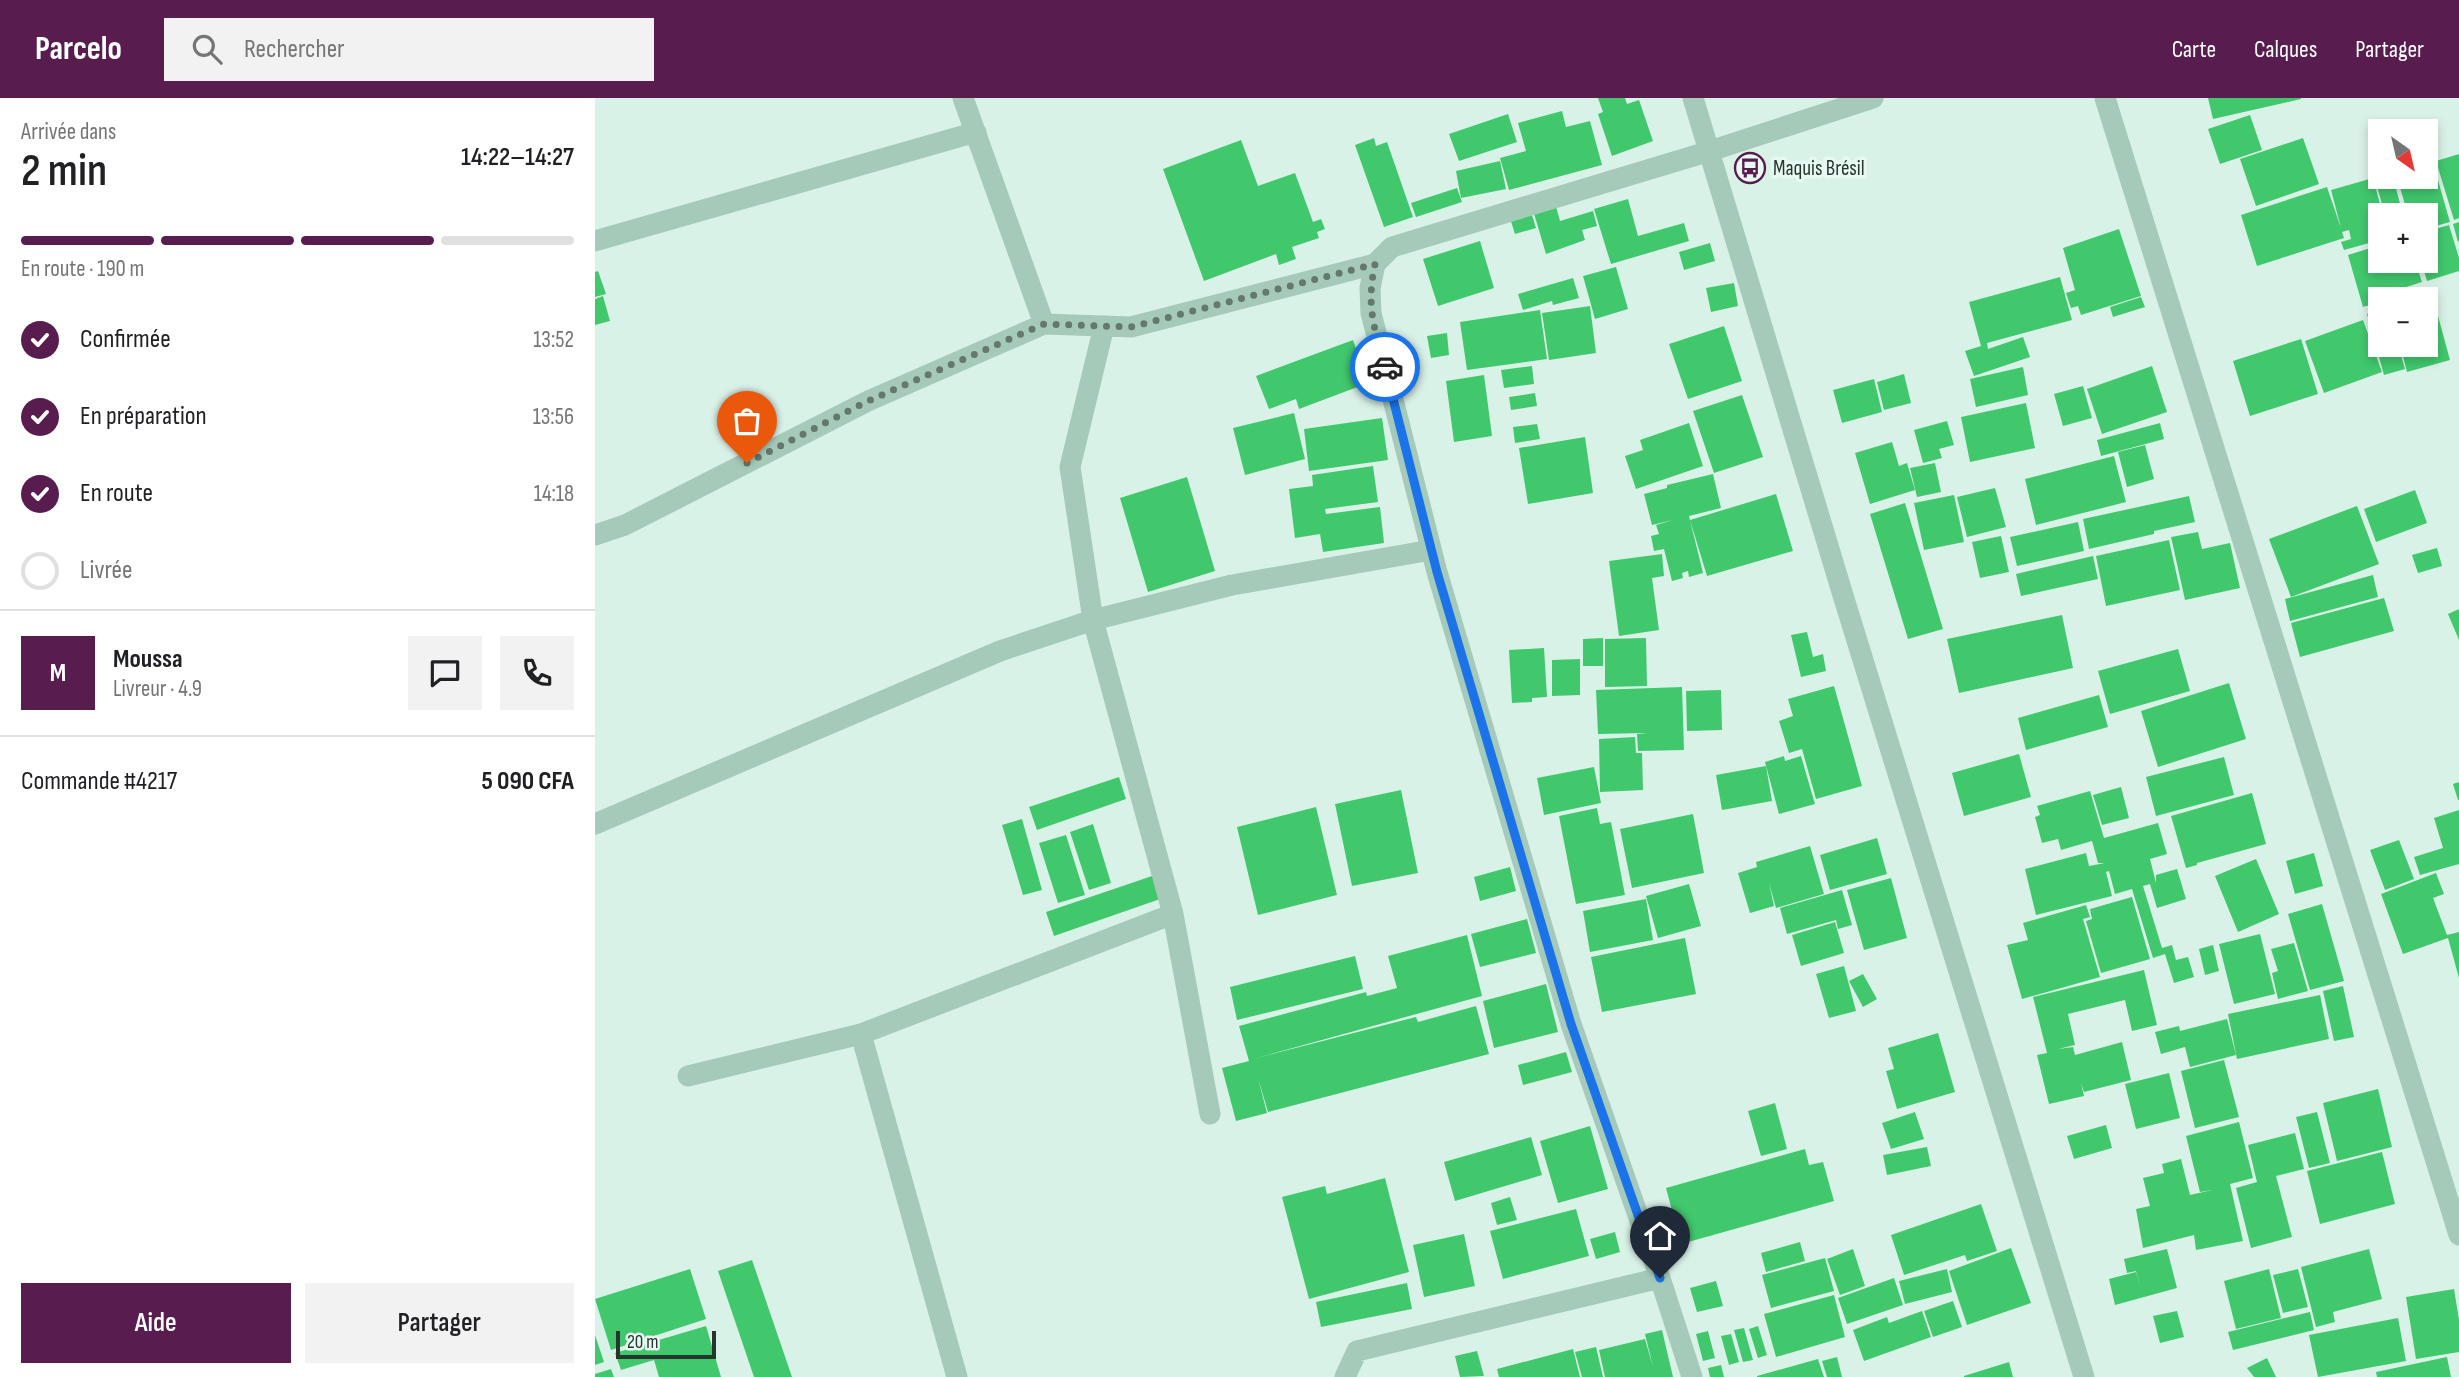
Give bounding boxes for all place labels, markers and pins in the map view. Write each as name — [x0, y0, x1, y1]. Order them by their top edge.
bus stop icon: Maquis Brésil — [1733, 151, 1767, 185]
place label: Maquis Brésil — [1773, 156, 1865, 181]
pin — [717, 391, 777, 463]
pin — [1630, 1206, 1690, 1278]

